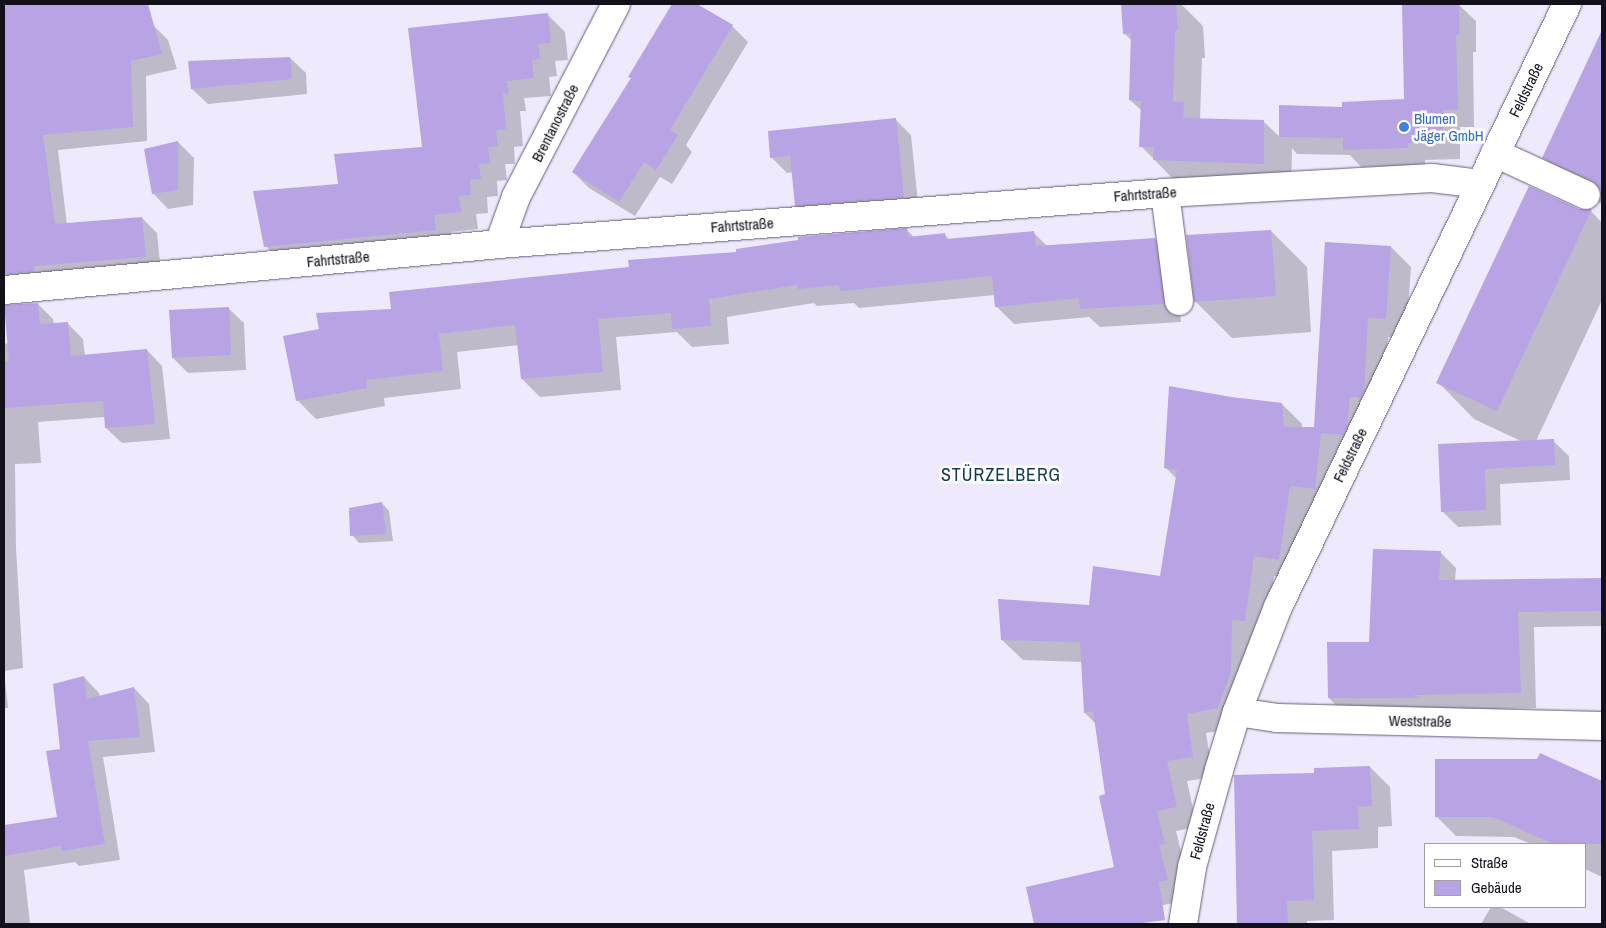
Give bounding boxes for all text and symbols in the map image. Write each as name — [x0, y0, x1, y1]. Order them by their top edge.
street label: Feldstraße — [1505, 60, 1547, 120]
street label: Brentanostraße — [528, 81, 582, 165]
place label: Blumen Jäger GmbH — [1414, 109, 1484, 144]
marker: Blumen Jäger GmbH — [1398, 121, 1410, 133]
street label: Fahrtstraße — [1113, 183, 1177, 205]
street label: Fahrtstraße — [710, 214, 774, 236]
street label: Fahrtstraße — [306, 247, 370, 271]
street label: Feldstraße — [1329, 425, 1371, 485]
district label: STÜRZELBERG — [940, 464, 1062, 486]
street label: Weststraße — [1389, 711, 1451, 731]
street label: Feldstraße — [1186, 801, 1218, 861]
legend — [1424, 843, 1586, 908]
text: Straße — [1471, 852, 1508, 873]
text: Gebäude — [1471, 877, 1522, 898]

